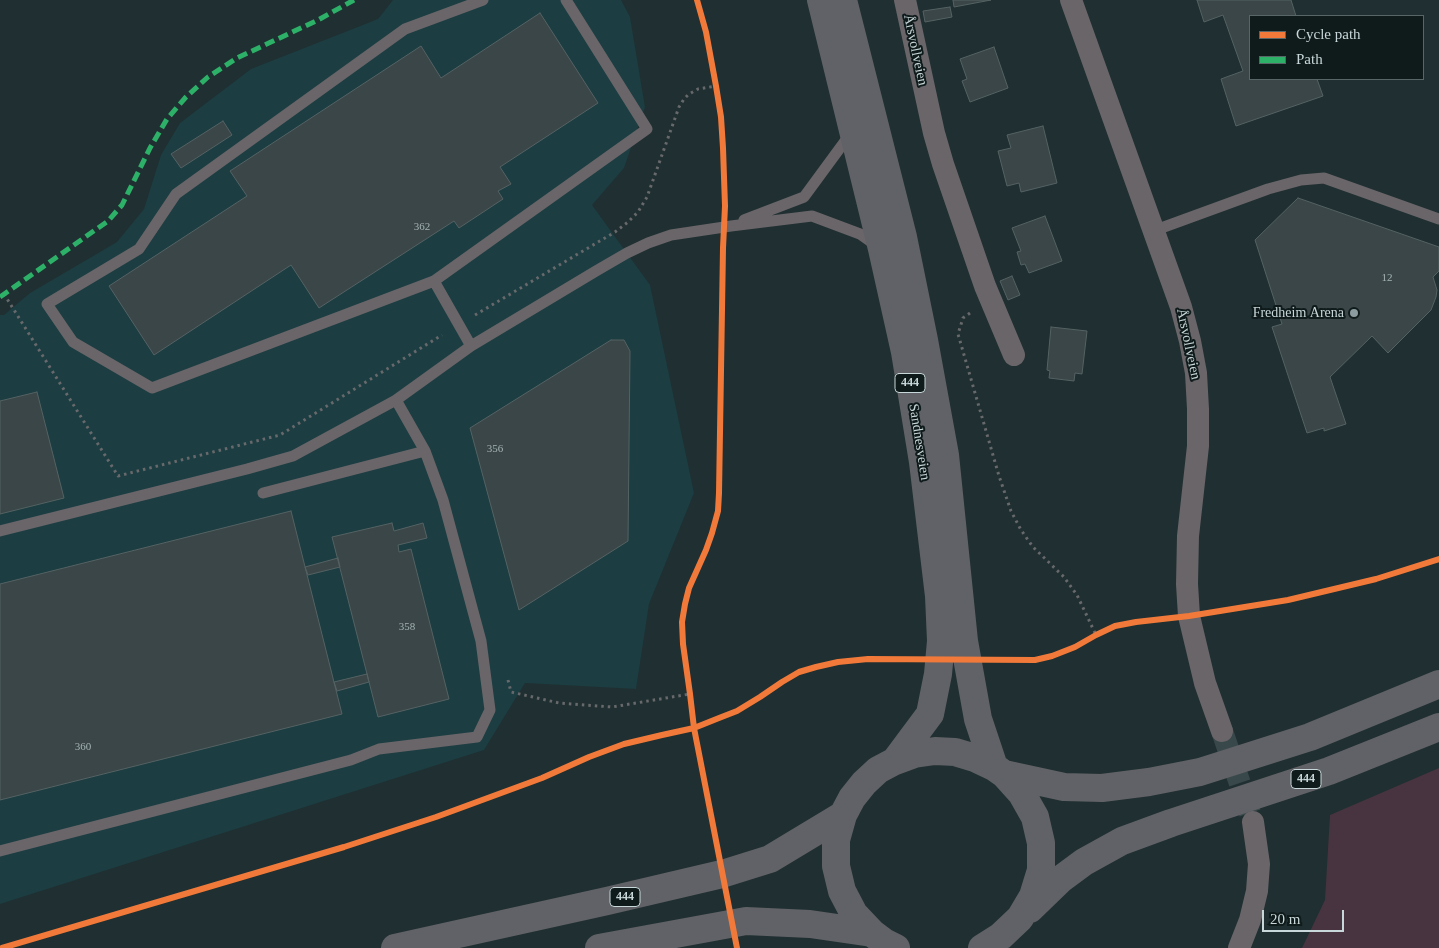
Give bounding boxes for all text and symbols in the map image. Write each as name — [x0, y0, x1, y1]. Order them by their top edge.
street label: Årsvollveien — [899, 13, 931, 87]
legend — [1249, 15, 1424, 80]
text: Cycle path — [1296, 26, 1361, 42]
text: Path — [1296, 51, 1323, 67]
house number: 362 — [414, 220, 430, 234]
house number: 12 — [1381, 271, 1392, 285]
place label: Fredheim Arena — [1253, 305, 1344, 321]
street label: Årsvollveien — [1172, 307, 1204, 381]
marker: Fredheim Arena — [1348, 307, 1360, 319]
road number: 444 — [895, 373, 925, 392]
street label: Sandnesveien — [905, 403, 933, 481]
house number: 356 — [487, 442, 503, 456]
house number: 358 — [399, 620, 415, 634]
house number: 360 — [75, 740, 91, 754]
road number: 444 — [1291, 770, 1321, 789]
road number: 444 — [610, 888, 640, 906]
scale bar — [1264, 900, 1346, 932]
text: 20 m — [1270, 911, 1300, 927]

